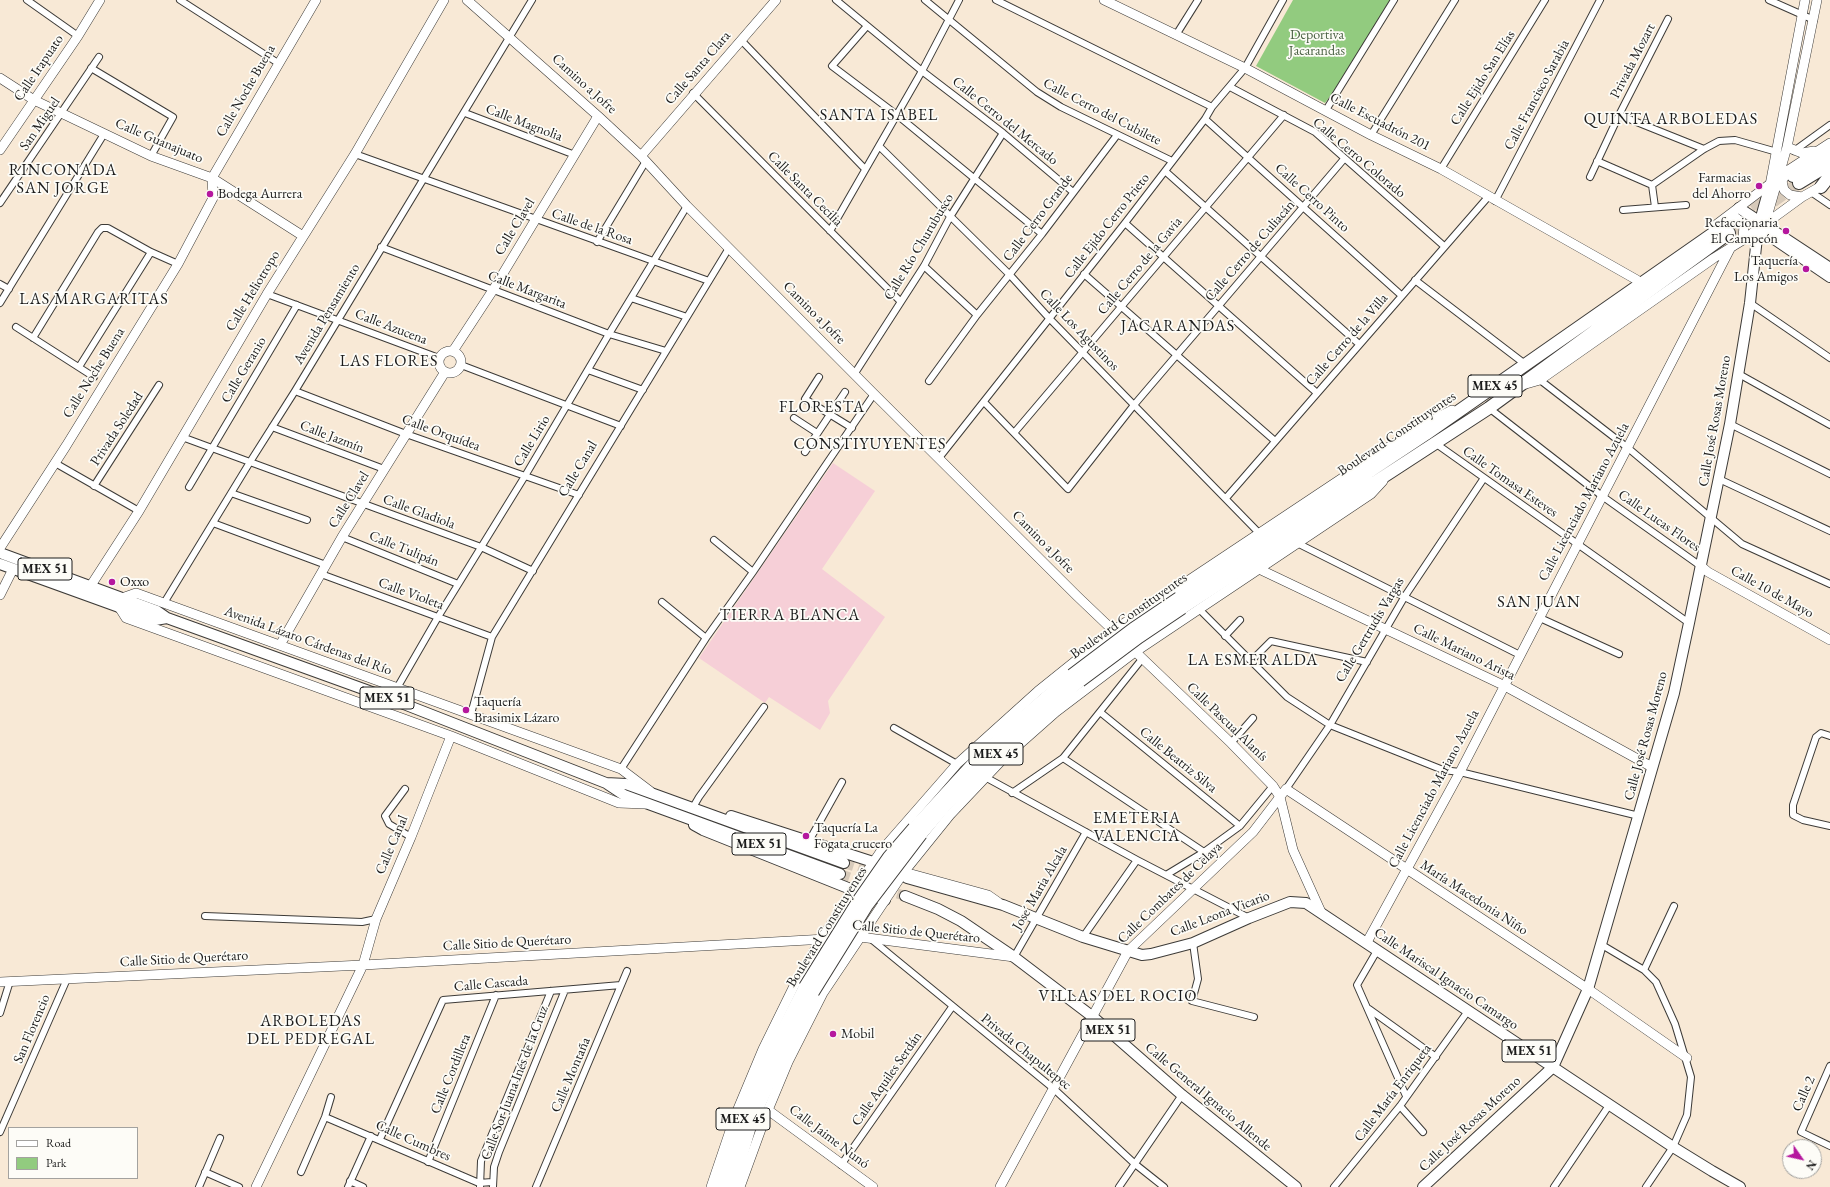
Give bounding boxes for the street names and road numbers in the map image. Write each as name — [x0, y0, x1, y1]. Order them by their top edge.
street label: Privada Mozart — [1607, 21, 1659, 101]
street label: Calle Ejido San Elías — [1447, 27, 1519, 129]
street label: Calle Santa Clara — [662, 28, 734, 108]
street label: Calle Irapuato — [10, 31, 68, 105]
street label: Calle Francisco Sarabia — [1501, 37, 1573, 153]
street label: Calle Noche Buena — [213, 42, 279, 140]
street label: Camino a Jofre — [548, 50, 620, 118]
street label: Calle Cerro del Mercado — [949, 73, 1061, 169]
street label: Calle Cerro del Cubilete — [1040, 75, 1164, 149]
street label: Calle Escuadrón 201 — [1327, 89, 1433, 155]
street label: San Miguel — [16, 94, 64, 154]
street label: Calle Magnolia — [483, 101, 565, 145]
street label: Calle Cerro Colorado — [1309, 114, 1409, 202]
street label: Calle Guanajuato — [112, 115, 206, 167]
street label: Calle Santa Cecilia — [764, 148, 846, 230]
street label: Calle Cerro Pinto — [1271, 160, 1353, 236]
street label: Calle Ejido Cerro Prieto — [1061, 170, 1153, 282]
street label: Calle Cerro Grande — [1000, 171, 1076, 265]
street label: Calle Río Churubusco — [880, 191, 958, 303]
street label: Calle Clavel — [491, 195, 539, 259]
street label: Calle Cerro de Culiacán — [1202, 197, 1298, 305]
street label: Calle de la Rosa — [549, 205, 635, 249]
street label: Calle Cerro de la Gavia — [1094, 214, 1186, 318]
street label: Calle Heliotropo — [222, 248, 284, 334]
street label: Avenida Pensamiento — [290, 261, 364, 367]
street label: Calle Margarita — [485, 267, 569, 313]
street label: Camino a Jofre — [779, 278, 849, 348]
street label: Calle Los Agustinos — [1036, 286, 1122, 374]
street label: Calle Cerro de la Villa — [1302, 290, 1392, 390]
street label: Calle Azucena — [352, 305, 430, 349]
street label: Calle Noche Buena — [59, 325, 129, 421]
street label: Calle Geranio — [218, 334, 270, 406]
street label: Calle José Rosas Moreno — [1695, 354, 1735, 488]
road number: MEX 45 — [1468, 375, 1522, 397]
street label: Boulevard Constituyentes — [1335, 388, 1459, 480]
street label: Privada Soledad — [87, 389, 147, 469]
street label: Calle Orquídea — [400, 411, 482, 455]
street label: Calle Lirio — [510, 412, 554, 470]
street label: Calle Jazmín — [297, 417, 367, 457]
street label: Calle Licenciado Mariano Azuela — [1535, 420, 1633, 584]
street label: Calle Canal — [555, 438, 601, 500]
street label: Calle Tomasa Esteves — [1459, 443, 1561, 521]
street label: Calle Clavel — [325, 469, 373, 531]
street label: Calle Lucas Flores — [1615, 486, 1703, 556]
street label: Calle Gladiola — [380, 491, 458, 533]
street label: Camino a Jofre — [1008, 507, 1078, 577]
street label: Calle Tulipán — [367, 527, 441, 571]
road number: MEX 51 — [18, 558, 72, 580]
street label: Calle 10 de Mayo — [1727, 562, 1817, 622]
street label: Boulevard Constituyentes — [1067, 569, 1191, 663]
street label: Calle Violeta — [376, 574, 446, 614]
street label: Calle Gertrudis Vargas — [1332, 574, 1408, 686]
street label: Avenida Lázaro Cárdenas del Río — [222, 603, 394, 679]
street label: Calle Mariano Arista — [1410, 620, 1518, 684]
street label: Calle José Rosas Moreno — [1621, 670, 1671, 802]
street label: Calle Pascual Alanís — [1183, 679, 1271, 765]
road number: MEX 51 — [360, 687, 414, 709]
street label: Calle Licenciado Mariano Azuela — [1385, 707, 1483, 871]
street label: Calle Beatriz Silva — [1136, 724, 1220, 796]
road number: MEX 45 — [969, 743, 1023, 765]
street label: Calle Canal — [372, 813, 412, 877]
road number: MEX 51 — [732, 833, 786, 855]
street label: Calle Combates de Celaya — [1114, 839, 1226, 947]
street label: Jose´ Maria Alcala — [1009, 843, 1071, 933]
street label: María Macedonia Niño — [1417, 857, 1531, 939]
street label: Boulevard Constituyentes — [783, 864, 871, 990]
street label: Calle Leona Vicario — [1168, 887, 1272, 941]
street label: Calle Sitio de Querétaro — [851, 917, 981, 947]
street label: Calle Mariscal Ignacio Camargo — [1371, 924, 1521, 1034]
street label: Calle Sitio de Querétaro — [442, 931, 572, 955]
street label: Calle Sitio de Querétaro — [119, 947, 249, 971]
street label: Calle Cascada — [453, 972, 529, 996]
street label: San Florencio — [10, 992, 54, 1066]
street label: Calle Sor Juana Inés de la Cruz — [478, 1003, 552, 1163]
street label: Privada Chapultepec — [977, 1010, 1075, 1094]
road number: MEX 51 — [1081, 1019, 1135, 1041]
street label: Calle Aquiles Serdán — [848, 1029, 926, 1129]
street label: Calle Cordillera — [427, 1031, 475, 1117]
street label: Calle Montaña — [548, 1035, 594, 1115]
street label: Calle General Ignacio Allende — [1141, 1039, 1275, 1155]
road number: MEX 51 — [1502, 1040, 1556, 1062]
street label: Calle María Enriqueta — [1351, 1041, 1435, 1145]
street label: Calle José Rosas Moreno — [1416, 1072, 1524, 1176]
street label: Calle 2 — [1789, 1074, 1819, 1114]
street label: Calle Jaime Nunó — [786, 1101, 872, 1173]
road number: MEX 45 — [716, 1108, 770, 1130]
street label: Calle Cumbres — [373, 1117, 453, 1165]

